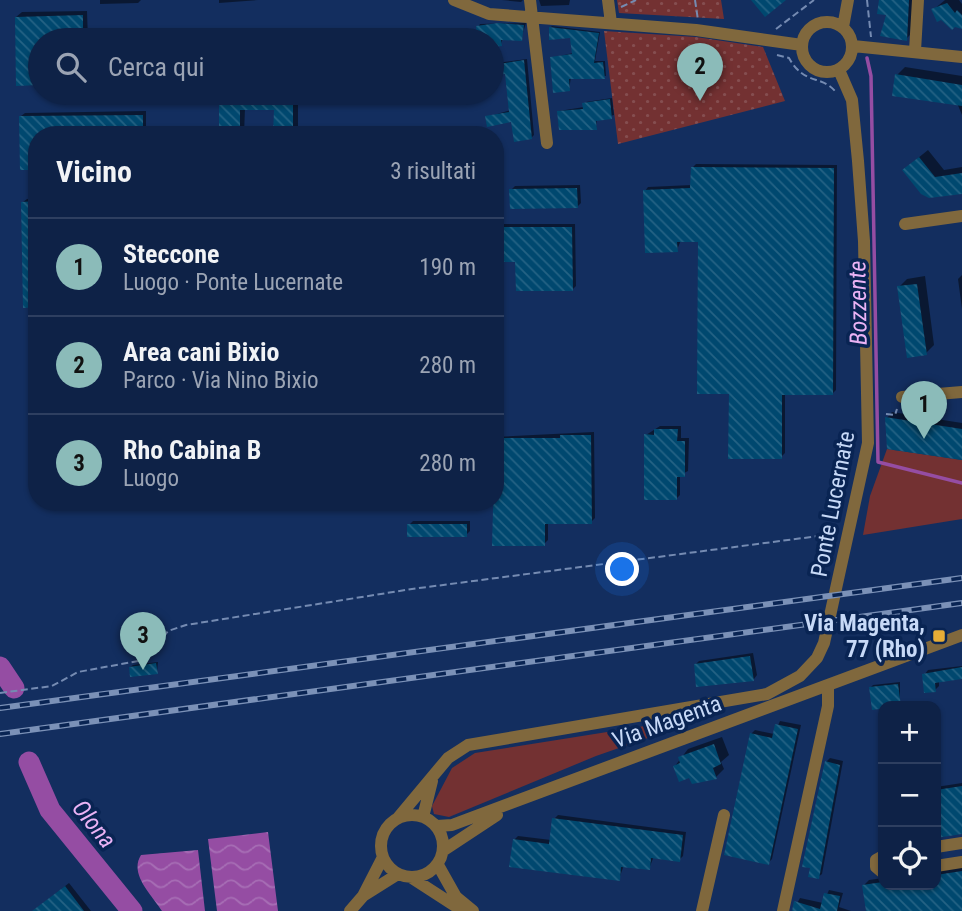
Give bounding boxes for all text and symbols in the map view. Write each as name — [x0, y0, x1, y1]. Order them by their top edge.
search box — [28, 28, 504, 105]
pin: 2 — [677, 43, 723, 101]
icon: search — [52, 48, 90, 86]
text: Cerca qui — [108, 52, 205, 82]
text: Vicino — [56, 154, 132, 189]
text: 3 risultati — [390, 158, 476, 185]
text: Steccone — [123, 239, 220, 269]
text: 1 — [73, 254, 85, 281]
text: 190 m — [419, 254, 476, 281]
water label: Bozzente — [843, 260, 873, 345]
text: Luogo · Ponte Lucernate — [123, 269, 343, 296]
text: Area cani Bixio — [123, 337, 280, 367]
text: 2 — [73, 352, 85, 379]
text: 280 m — [419, 352, 476, 379]
text: Parco · Via Nino Bixio — [123, 367, 318, 394]
pin: 1 — [901, 381, 947, 439]
street label: Ponte Lucernate — [806, 429, 860, 579]
text: Rho Cabina B — [123, 435, 261, 465]
text: 3 — [73, 450, 85, 477]
text: 280 m — [419, 450, 476, 477]
text: Luogo — [123, 465, 179, 492]
your location — [605, 552, 639, 586]
place label: Via Magenta, 77 (Rho) — [804, 610, 925, 663]
pin: 3 — [120, 612, 166, 670]
marker: Via Magenta, 77 (Rho) — [931, 628, 947, 644]
street label: Via Magenta — [609, 690, 725, 754]
map controls — [878, 701, 941, 890]
button: + — [878, 701, 941, 764]
button: − — [878, 764, 941, 827]
water label: Olona — [66, 794, 122, 854]
button: locate — [878, 827, 941, 890]

